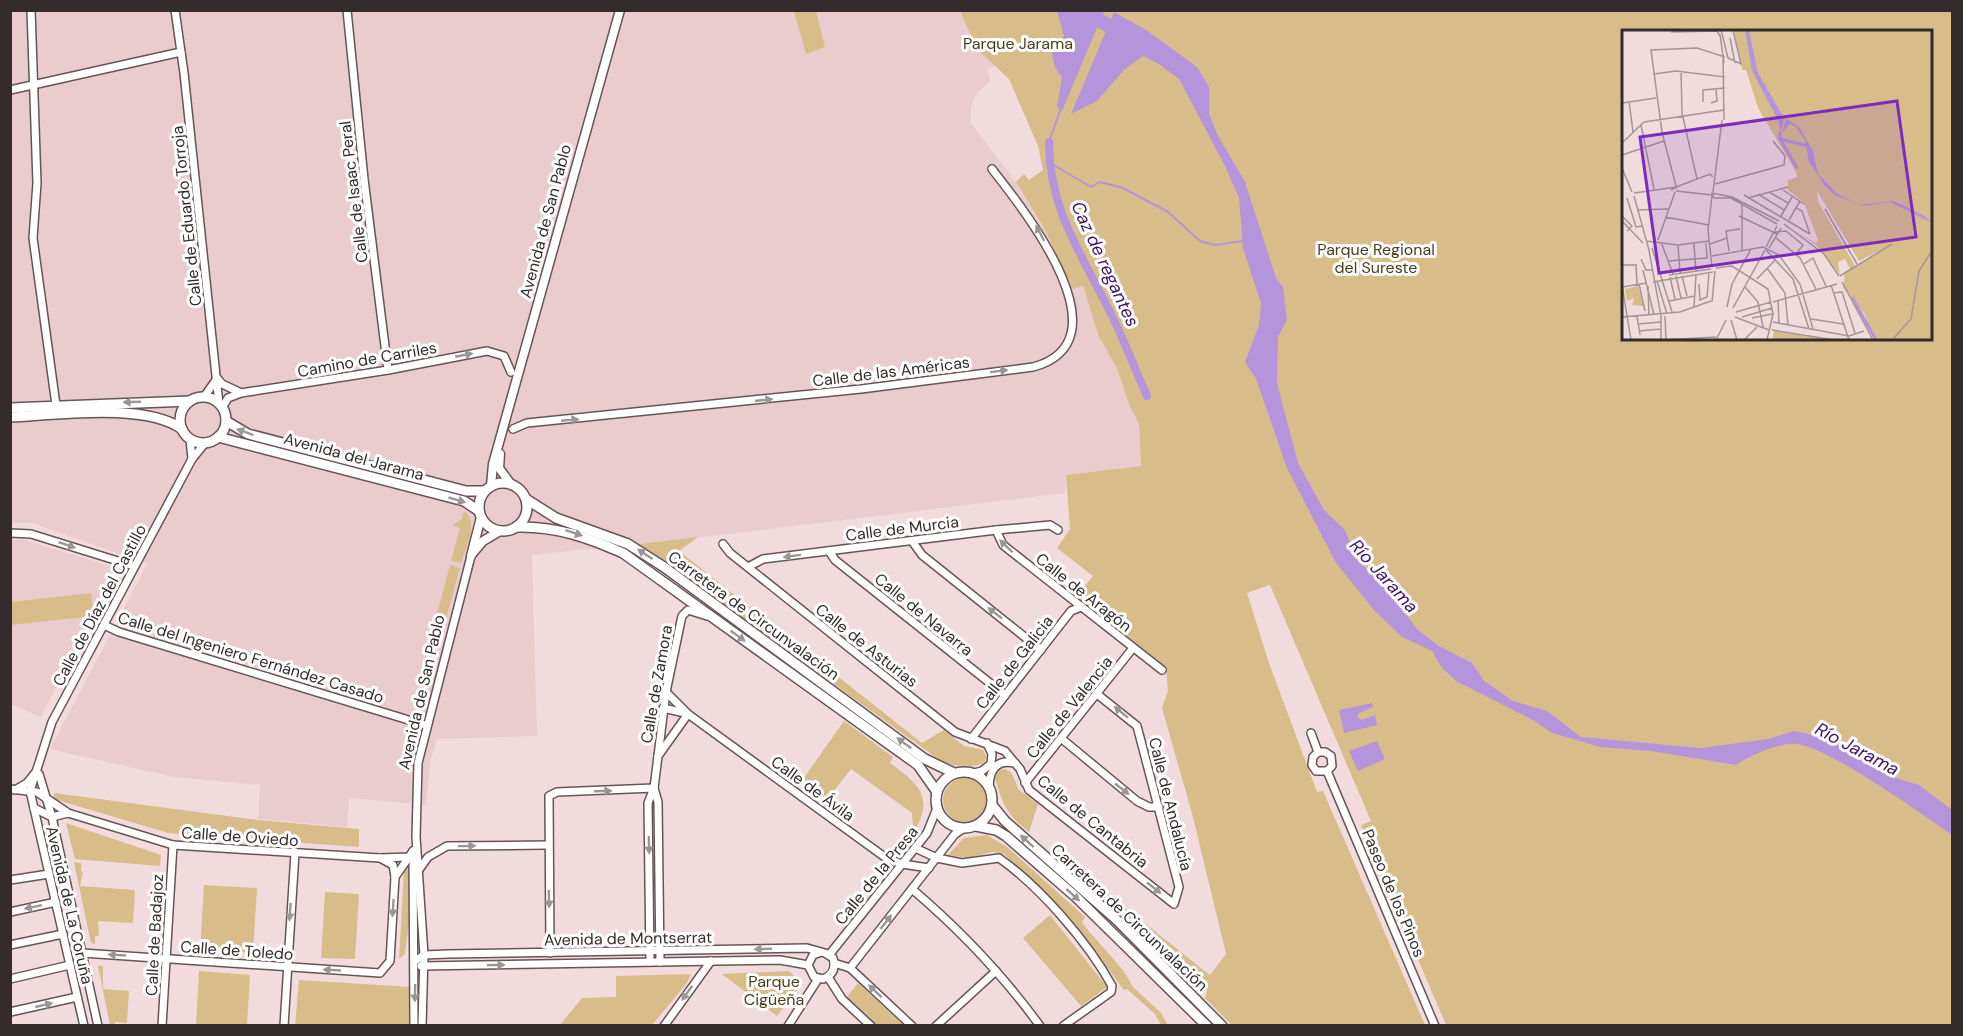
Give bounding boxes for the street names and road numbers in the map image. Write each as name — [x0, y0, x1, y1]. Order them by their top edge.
street label: Calle de Isaac Peral — [334, 120, 373, 264]
street label: Calle de Eduardo Torroja — [167, 125, 206, 307]
street label: Avenida de San Pablo — [515, 142, 576, 300]
street label: Camino de Carriles — [296, 337, 438, 382]
street label: Calle de las Américas — [811, 351, 971, 392]
street label: Avenida del Jarama — [282, 428, 426, 485]
street label: Calle de Murcia — [844, 511, 960, 546]
street label: Calle de Díaz del Castillo — [48, 521, 151, 690]
street label: Carretera de Circunvalación — [664, 546, 844, 685]
street label: Calle de Aragón — [1031, 548, 1136, 637]
street label: Calle de Navarra — [870, 568, 977, 661]
street label: Calle de Asturias — [811, 599, 922, 692]
street label: Calle del Ingeniero Fernández Casado — [115, 607, 386, 708]
street label: Calle de Galicia — [971, 611, 1058, 714]
street label: Avenida de San Pablo — [393, 613, 450, 772]
street label: Calle de Zamora — [636, 623, 677, 745]
street label: Calle de Valencia — [1022, 652, 1117, 763]
street label: Calle de Andalucía — [1144, 735, 1197, 873]
street label: Calle de Ávila — [767, 751, 859, 826]
street label: Calle de Cantabria — [1033, 770, 1152, 873]
street label: Calle de Oviedo — [181, 822, 299, 851]
street label: Calle de la Presa — [830, 822, 923, 929]
street label: Avenida de La Coruña — [41, 824, 98, 986]
street label: Paseo de los Pinos — [1357, 826, 1430, 960]
street label: Carretera de Circunvalación — [1047, 839, 1212, 996]
street label: Calle de Badajoz — [141, 874, 168, 996]
street label: Avenida de Montserrat — [544, 927, 712, 950]
street label: Calle de Toledo — [180, 936, 294, 965]

